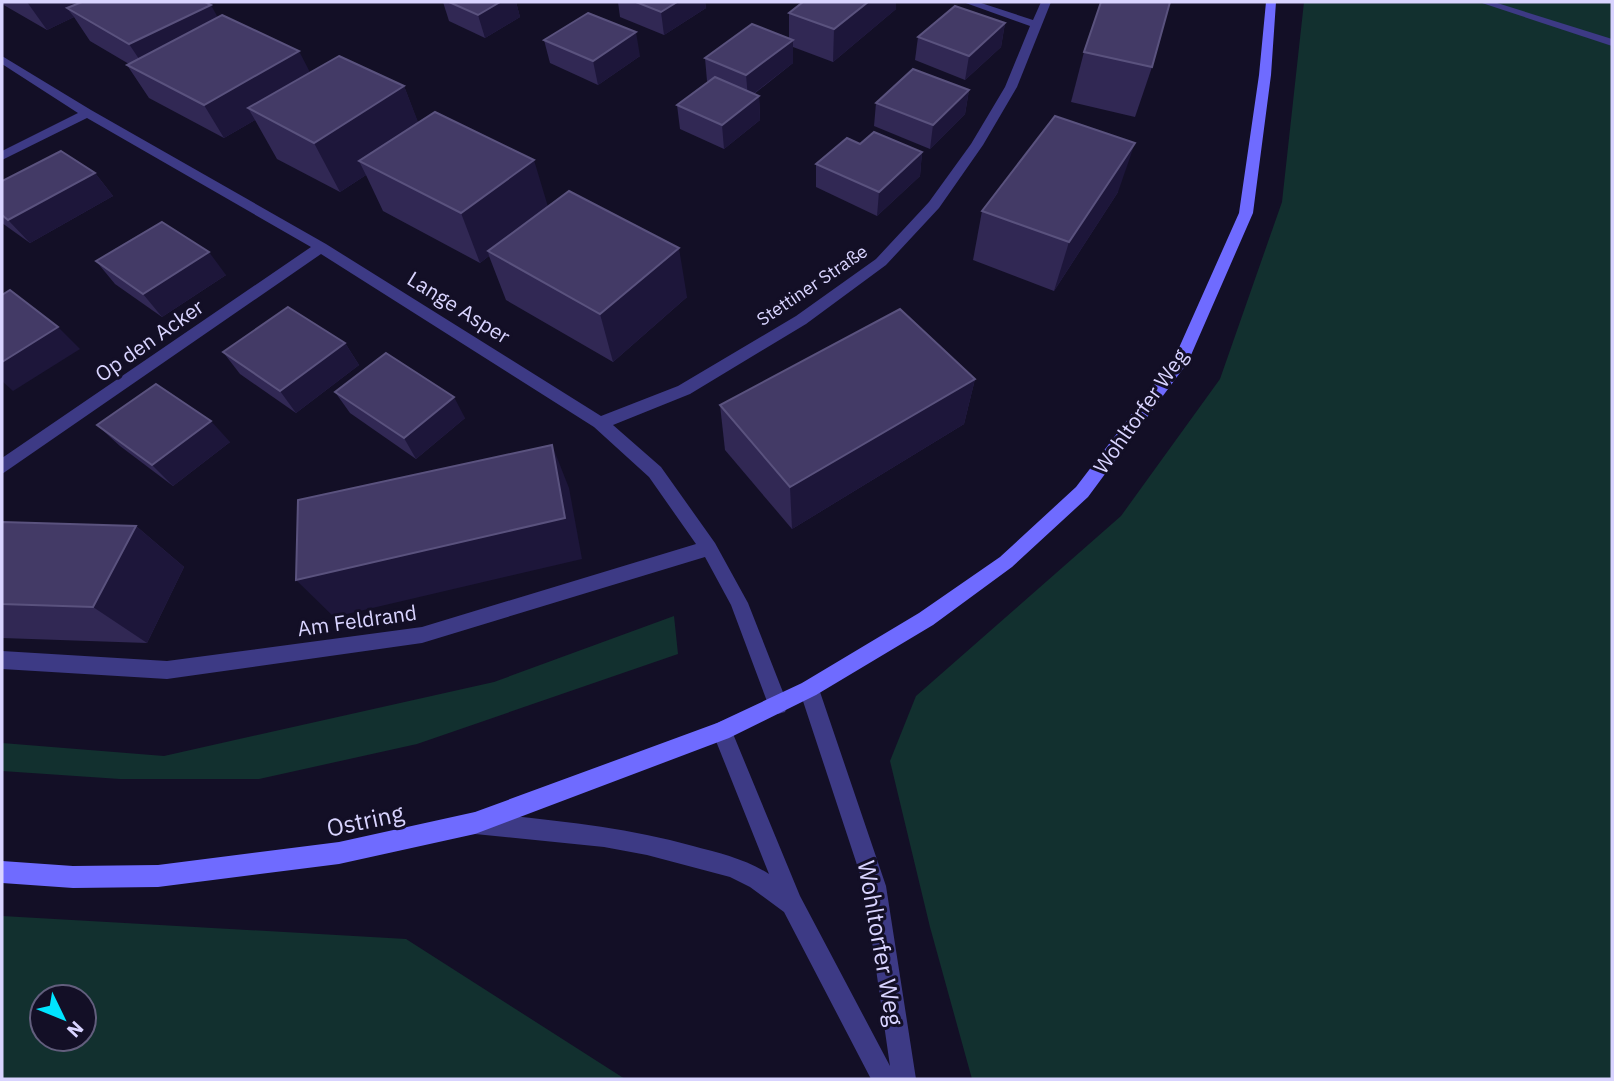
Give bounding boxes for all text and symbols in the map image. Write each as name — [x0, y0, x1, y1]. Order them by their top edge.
street label: Stettiner Straße — [752, 239, 872, 331]
street label: Lange Asper — [402, 264, 516, 350]
street label: Op den Acker — [89, 292, 209, 388]
street label: Wohltorfer Weg — [1087, 343, 1193, 479]
street label: Am Feldrand — [295, 598, 419, 642]
street label: Ostring — [323, 796, 407, 844]
street label: Wohltorfer Weg — [851, 858, 911, 1029]
north arrow — [28, 983, 98, 1053]
text: N — [62, 1016, 89, 1043]

